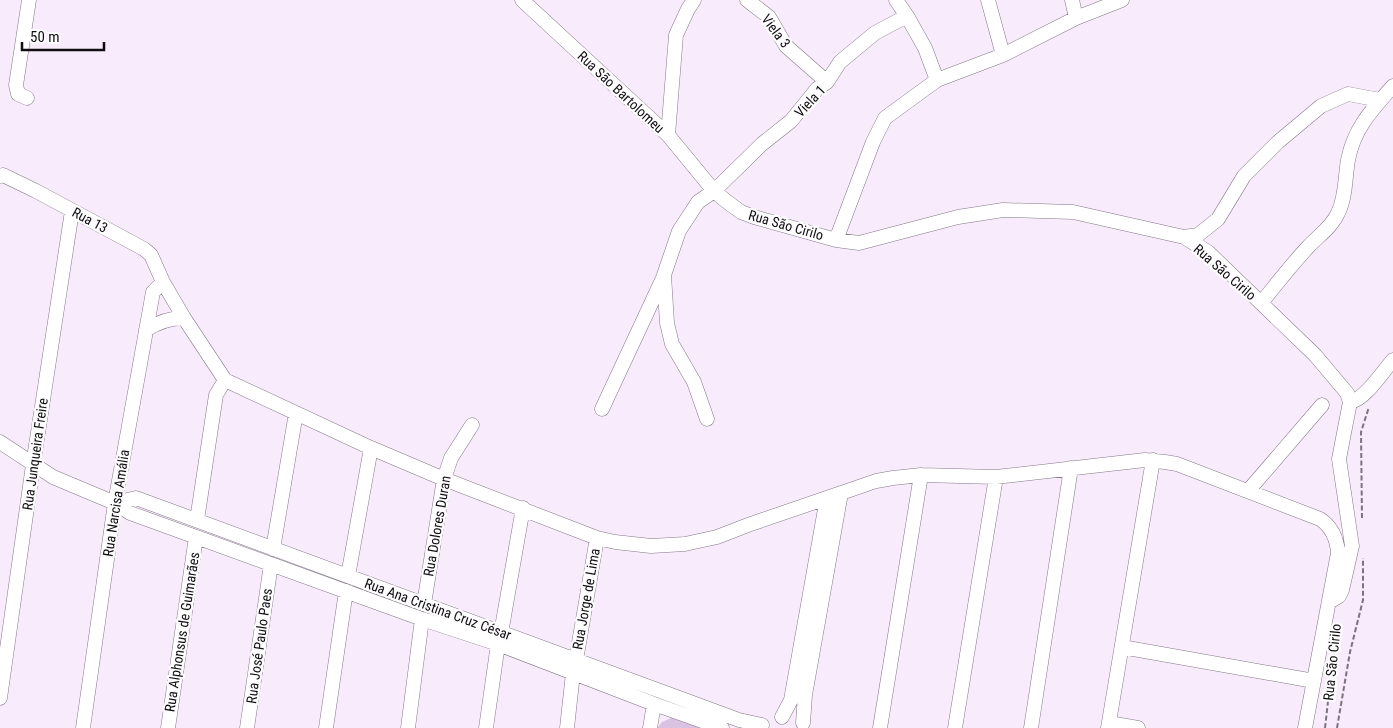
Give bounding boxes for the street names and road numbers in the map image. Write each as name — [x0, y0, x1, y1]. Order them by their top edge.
street label: Viela 3 — [758, 11, 794, 51]
street label: Rua São Bartolomeu — [574, 48, 668, 136]
street label: Viela 1 — [791, 82, 829, 120]
street label: Rua 13 — [69, 204, 111, 236]
street label: Rua São Cirilo — [747, 207, 825, 243]
street label: Rua São Cirilo — [1191, 241, 1259, 303]
street label: Rua Junqueira Freire — [19, 396, 51, 511]
street label: Rua Narcisa Amália — [100, 448, 132, 558]
street label: Rua Dolores Duran — [420, 474, 454, 578]
street label: Rua Jorge de Lima — [569, 547, 603, 651]
street label: Rua Alphonsus de Guimarães — [161, 551, 203, 713]
street label: Rua Ana Cristina Cruz César — [362, 575, 514, 643]
street label: Rua José Paulo Paes — [243, 587, 275, 705]
street label: Rua São Cirilo — [1320, 623, 1344, 701]

